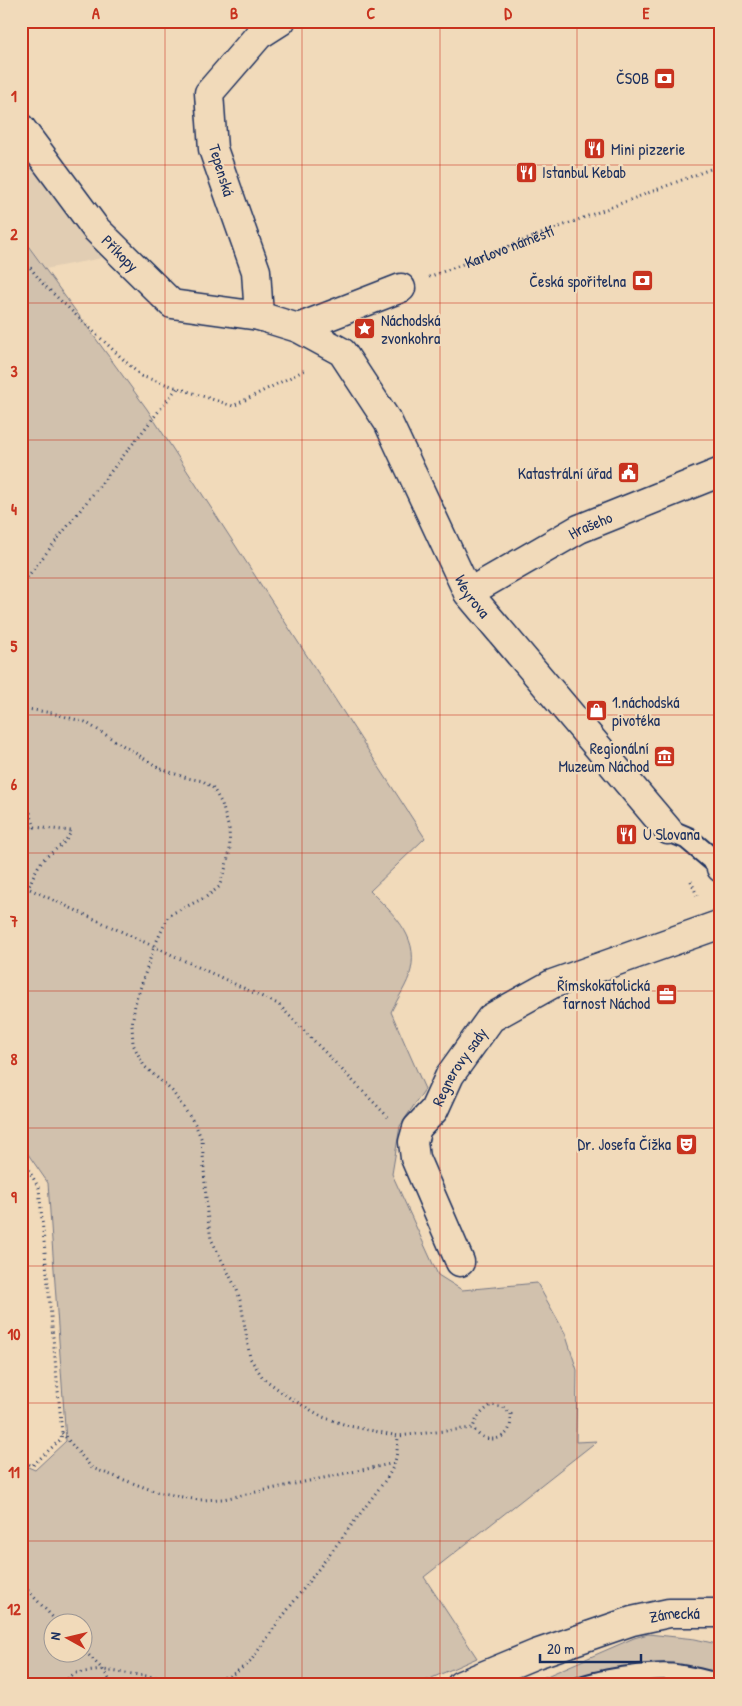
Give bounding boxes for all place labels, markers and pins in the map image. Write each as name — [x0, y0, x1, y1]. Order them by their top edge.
bank icon: ČSOB — [653, 66, 677, 90]
place label: ČSOB — [616, 67, 649, 89]
restaurant icon: Mini pizzerie — [583, 137, 607, 161]
place label: Mini pizzerie — [611, 138, 686, 160]
restaurant icon: Istanbul Kebab — [514, 160, 538, 184]
place label: Istanbul Kebab — [542, 161, 626, 183]
bank icon: Česká spořitelna — [630, 269, 654, 293]
place label: Česká spořitelna — [529, 270, 626, 292]
place label: Náchodská zvonkohra — [381, 309, 440, 349]
place icon: Náchodská zvonkohra — [353, 317, 377, 341]
public building icon: Katastrální úřad — [616, 461, 640, 485]
place label: Katastrální úřad — [518, 462, 612, 484]
place label: 1.náchodská pivotéka — [612, 691, 679, 731]
shop icon: 1.náchodská pivotéka — [584, 699, 608, 723]
place label: Regionální Muzeum Náchod — [559, 737, 649, 777]
museum icon: Regionální Muzeum Náchod — [653, 745, 677, 769]
restaurant icon: U Slovana — [615, 822, 639, 846]
place label: U Slovana — [643, 823, 700, 845]
place label: Římskokatolická farnost Náchod — [557, 974, 650, 1014]
office icon: Římskokatolická farnost Náchod — [654, 982, 678, 1006]
theatre icon: Dr. Josefa Čížka — [675, 1132, 699, 1156]
place label: Dr. Josefa Čížka — [577, 1133, 671, 1155]

